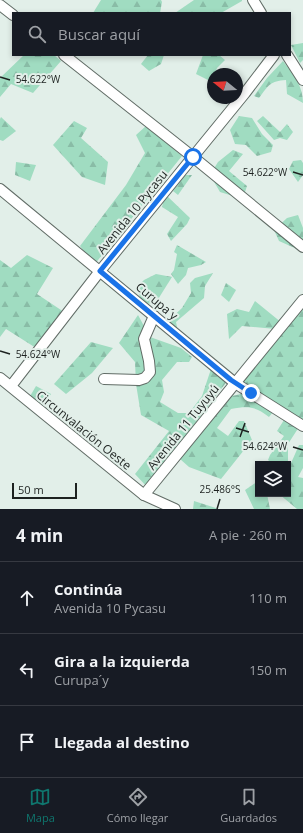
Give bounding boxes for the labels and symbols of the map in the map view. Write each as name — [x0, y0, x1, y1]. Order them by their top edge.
north arrow — [207, 68, 243, 104]
text: 54.622°W — [16, 72, 61, 86]
route start — [184, 148, 202, 166]
text: 54.622°W — [243, 165, 288, 179]
street label: Avenida 10 Pycasu — [93, 166, 171, 258]
street label: Curupa´y — [132, 278, 183, 324]
text: 54.624°W — [16, 347, 61, 361]
street label: Avenida 11 Tuyuyú — [143, 381, 223, 473]
route end — [242, 384, 260, 402]
street label: Circunvalación Oeste — [33, 386, 135, 474]
text: 54.624°W — [243, 439, 288, 453]
scale bar — [12, 481, 77, 500]
text: 25.486°S — [200, 482, 240, 496]

